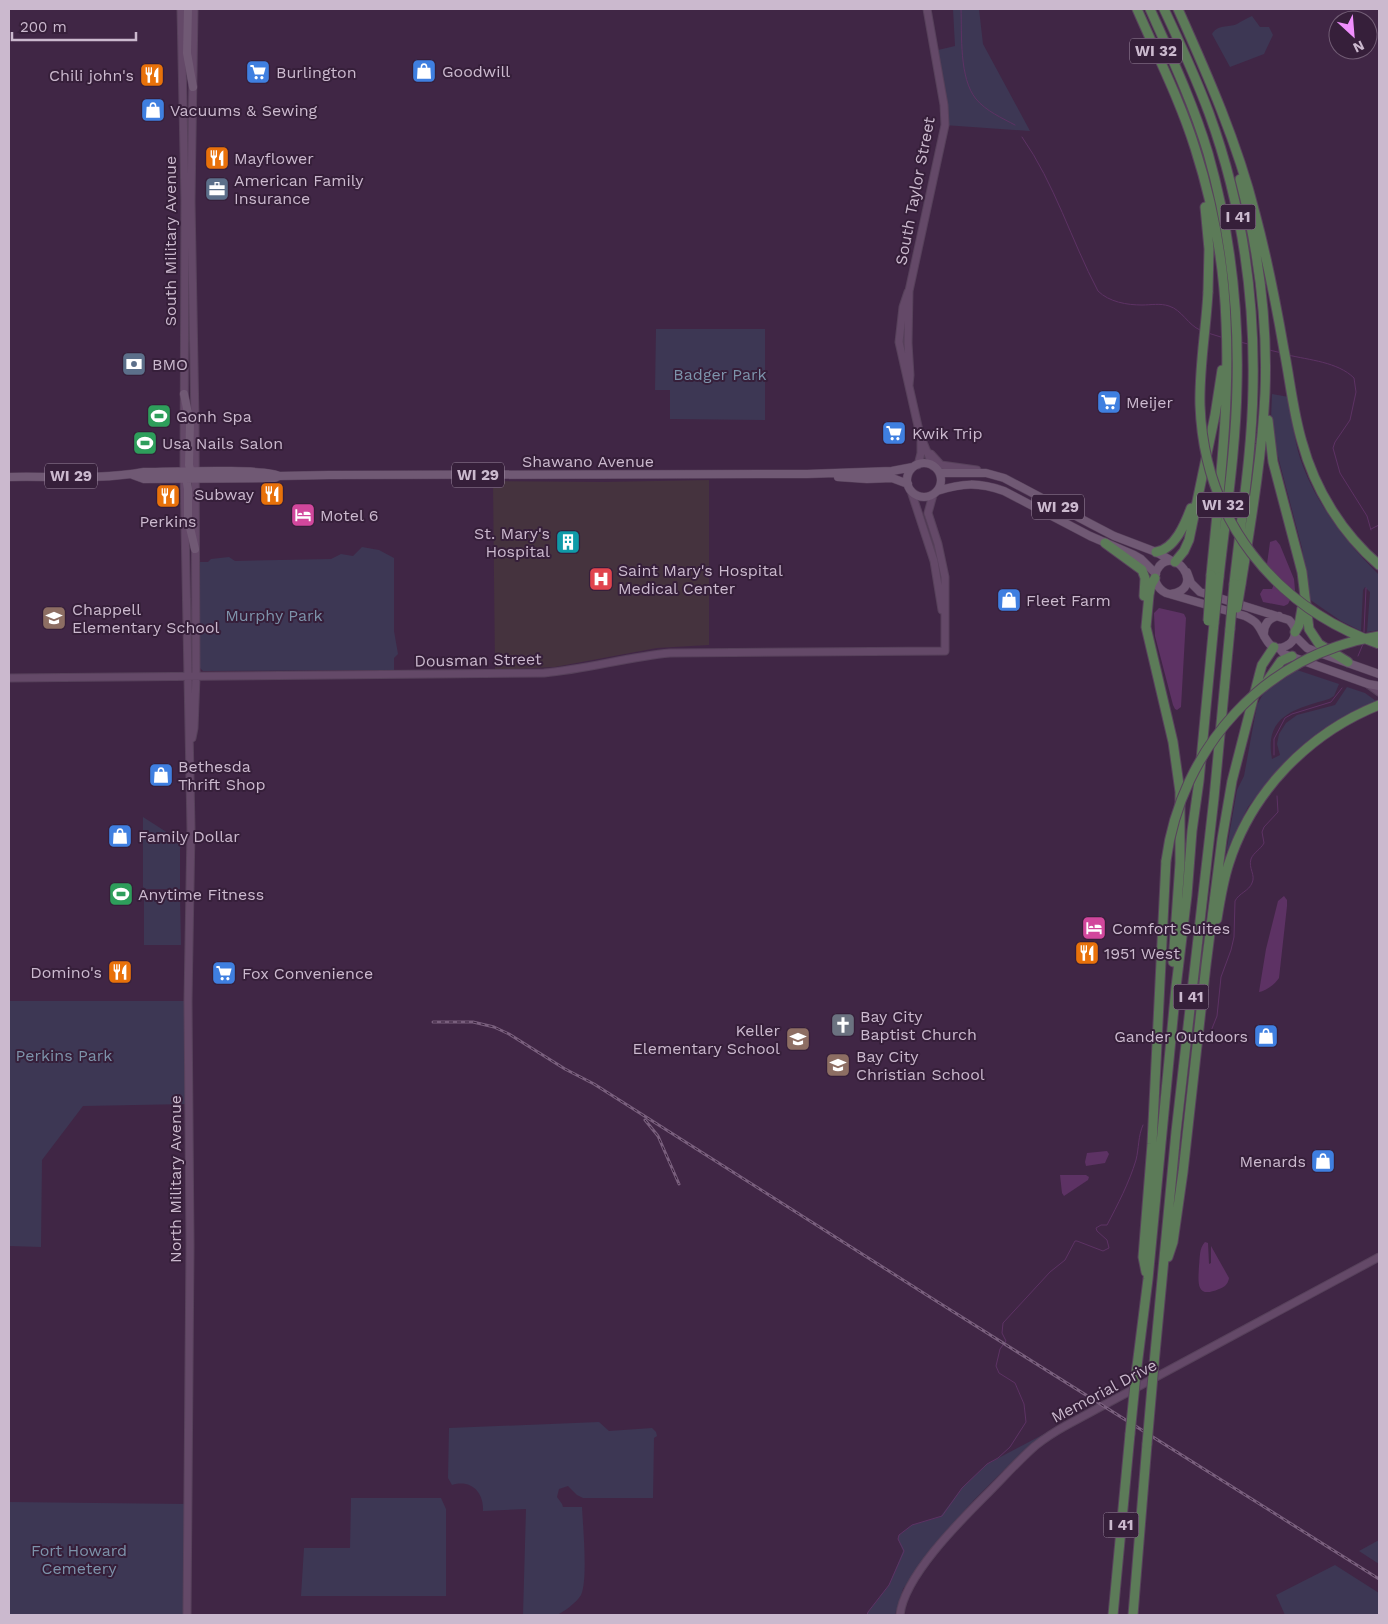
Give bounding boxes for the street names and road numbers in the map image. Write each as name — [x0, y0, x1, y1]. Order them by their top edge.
road number: WI 32 — [1130, 38, 1182, 64]
street label: South Taylor Street — [891, 115, 939, 267]
street label: South Military Avenue — [161, 156, 180, 326]
road number: I 41 — [1220, 204, 1256, 230]
street label: Shawano Avenue — [522, 452, 654, 471]
road number: WI 29 — [452, 462, 504, 488]
road number: WI 29 — [45, 464, 97, 488]
road number: WI 32 — [1197, 492, 1249, 518]
road number: WI 29 — [1032, 494, 1084, 520]
street label: Dousman Street — [414, 649, 542, 671]
road number: I 41 — [1174, 984, 1208, 1010]
street label: North Military Avenue — [166, 1095, 185, 1263]
street label: Memorial Drive — [1048, 1355, 1160, 1427]
road number: I 41 — [1104, 1512, 1138, 1538]

